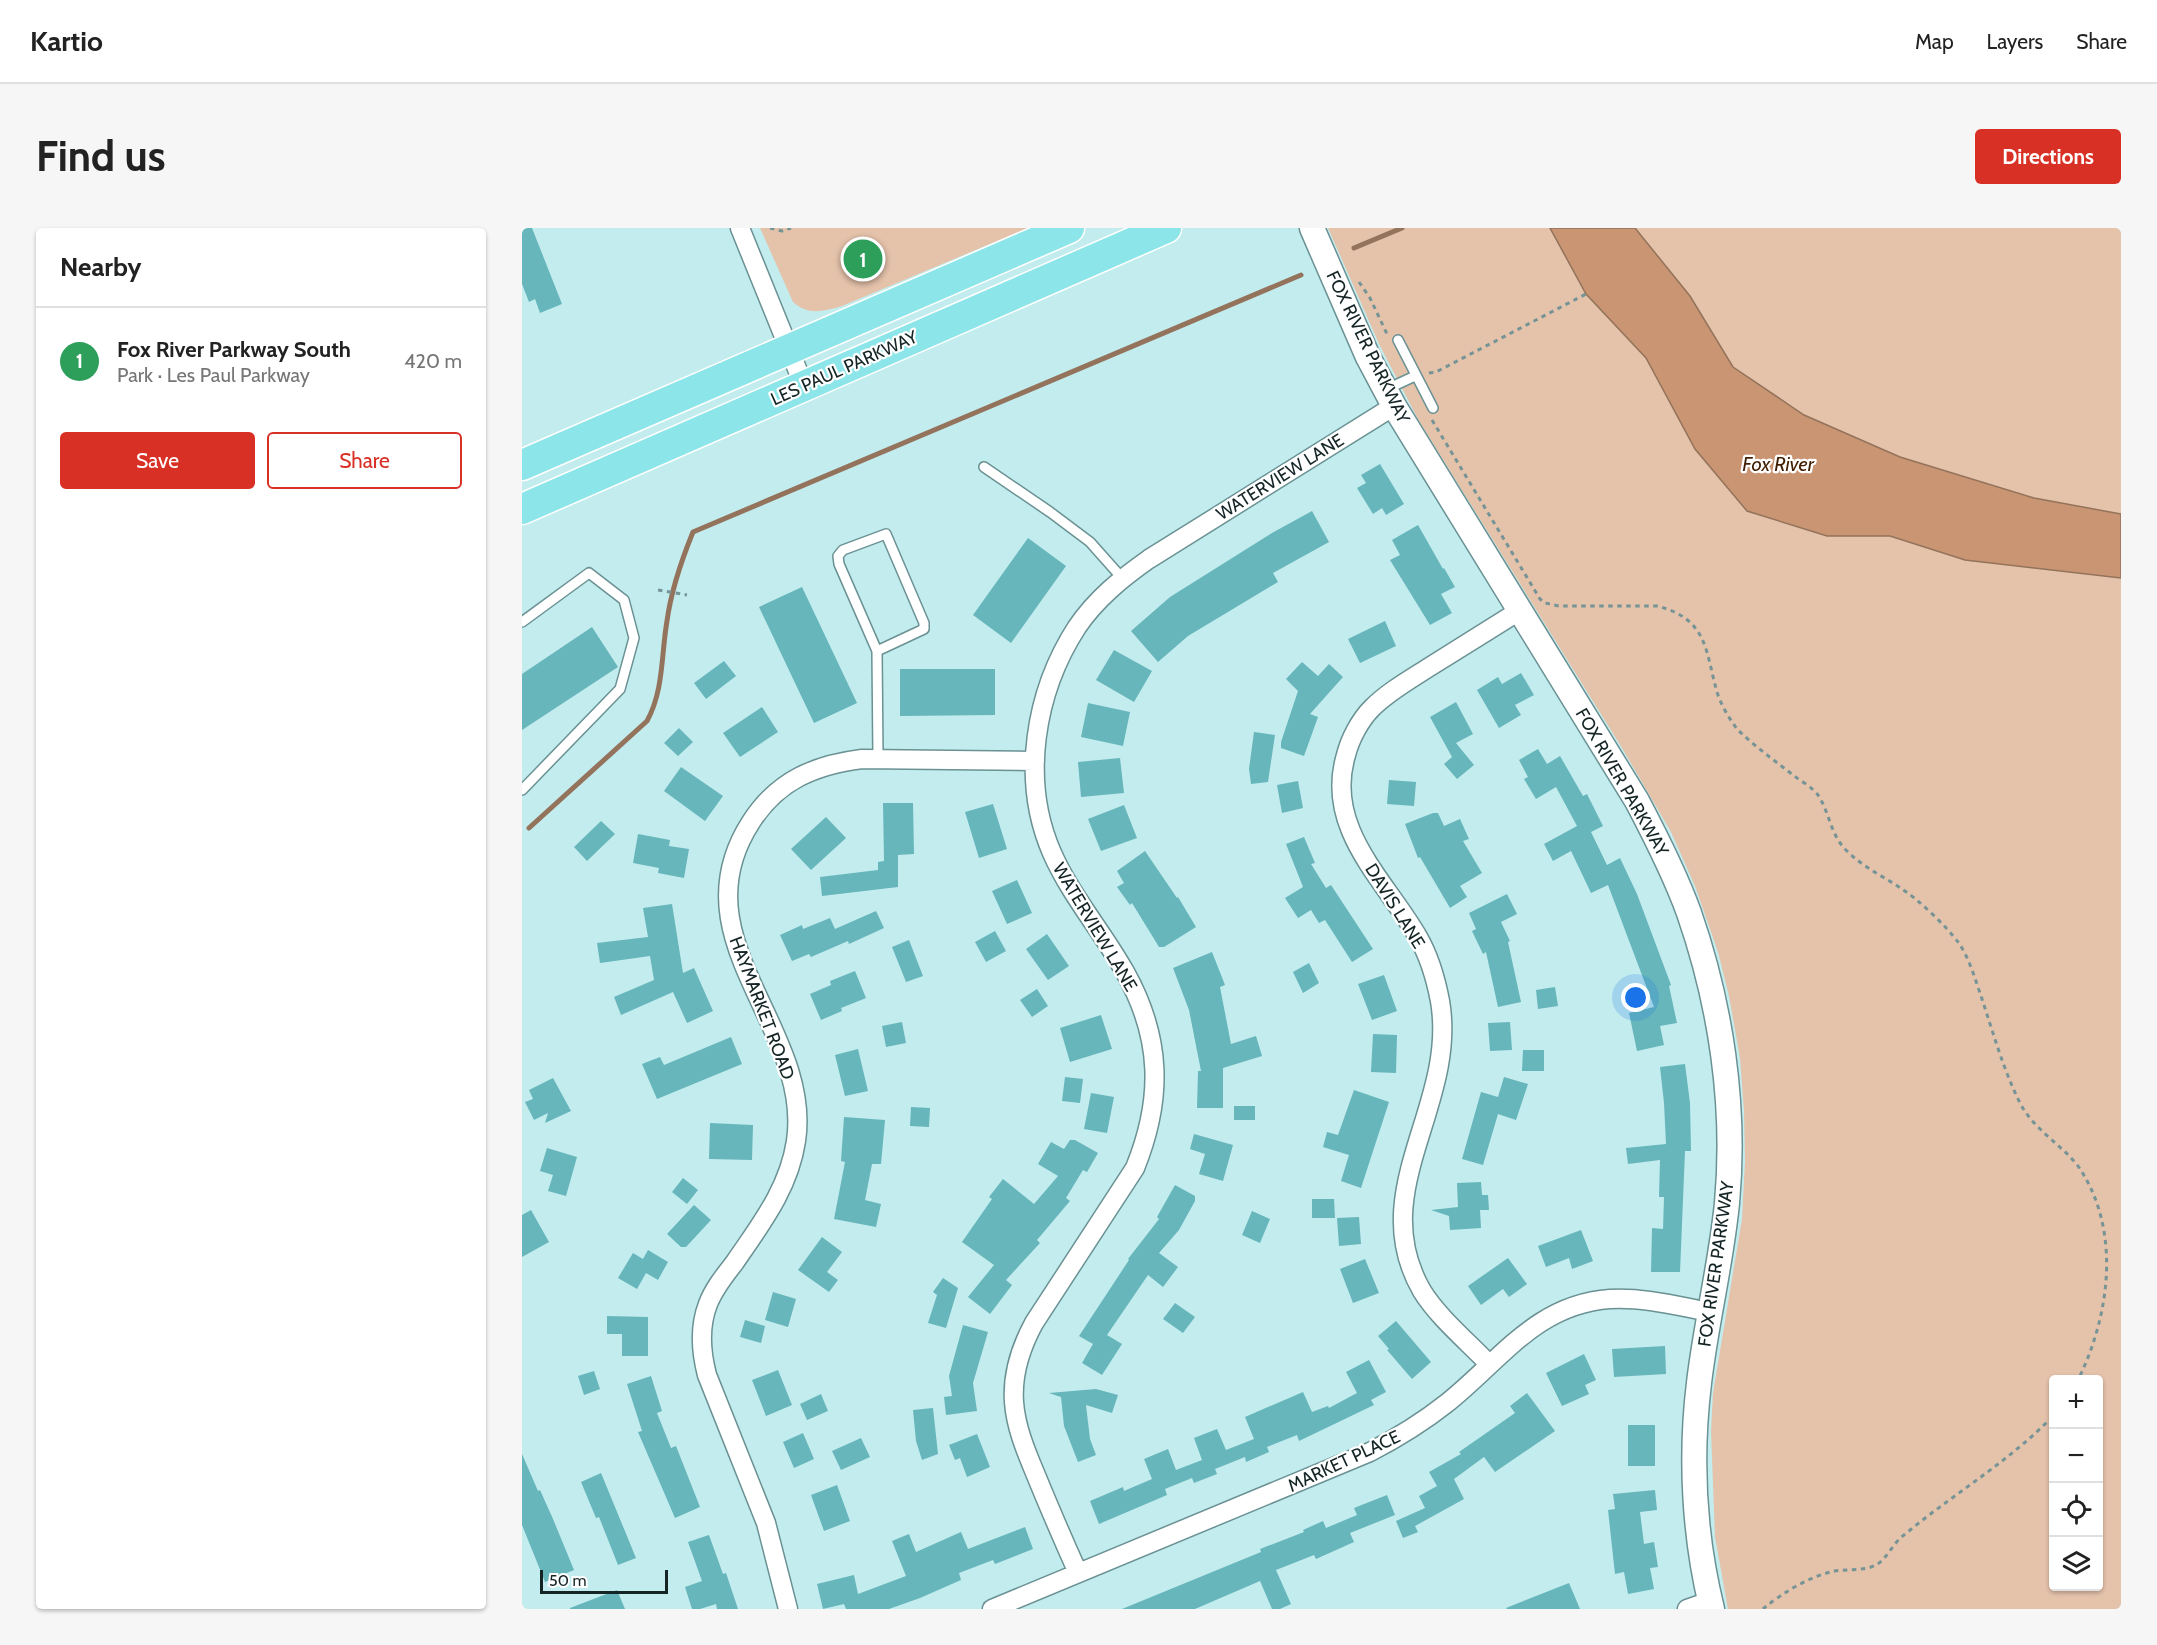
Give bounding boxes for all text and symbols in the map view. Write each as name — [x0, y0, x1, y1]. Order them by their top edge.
text: Kartio — [30, 24, 103, 58]
text: Map — [1915, 29, 1954, 54]
text: Layers — [1987, 29, 2043, 54]
text: Share — [2076, 29, 2127, 54]
button: Directions — [1975, 129, 2121, 184]
text: Find us — [36, 130, 165, 182]
pin: 1 — [844, 237, 882, 282]
text: Nearby — [60, 251, 141, 283]
street label: FOX RIVER PARKWAY — [1322, 267, 1415, 428]
street label: LES PAUL PARKWAY — [767, 325, 921, 410]
text: Fox River Parkway South — [117, 336, 351, 363]
text: 1 — [76, 349, 83, 373]
text: 420 m — [404, 349, 462, 373]
text: Park · Les Paul Parkway — [117, 363, 310, 387]
street label: WATERVIEW LANE — [1212, 429, 1348, 525]
button: Save — [60, 432, 255, 489]
button: Share — [267, 432, 462, 489]
water label: Fox River — [1742, 452, 1815, 476]
street label: FOX RIVER PARKWAY — [1571, 704, 1674, 860]
street label: WATERVIEW LANE — [1048, 859, 1142, 995]
street label: DAVIS LANE — [1360, 859, 1430, 953]
street label: HAYMARKET ROAD — [725, 933, 799, 1083]
your location — [1621, 983, 1650, 1012]
street label: FOX RIVER PARKWAY — [1693, 1179, 1739, 1348]
map controls — [2049, 1375, 2103, 1591]
button: + — [2049, 1375, 2103, 1429]
street label: MARKET PLACE — [1284, 1425, 1404, 1497]
button: − — [2049, 1429, 2103, 1483]
button: locate — [2049, 1483, 2103, 1537]
button: layers — [2049, 1537, 2103, 1591]
scale bar — [540, 1567, 668, 1594]
text: 50 m — [549, 1571, 586, 1590]

